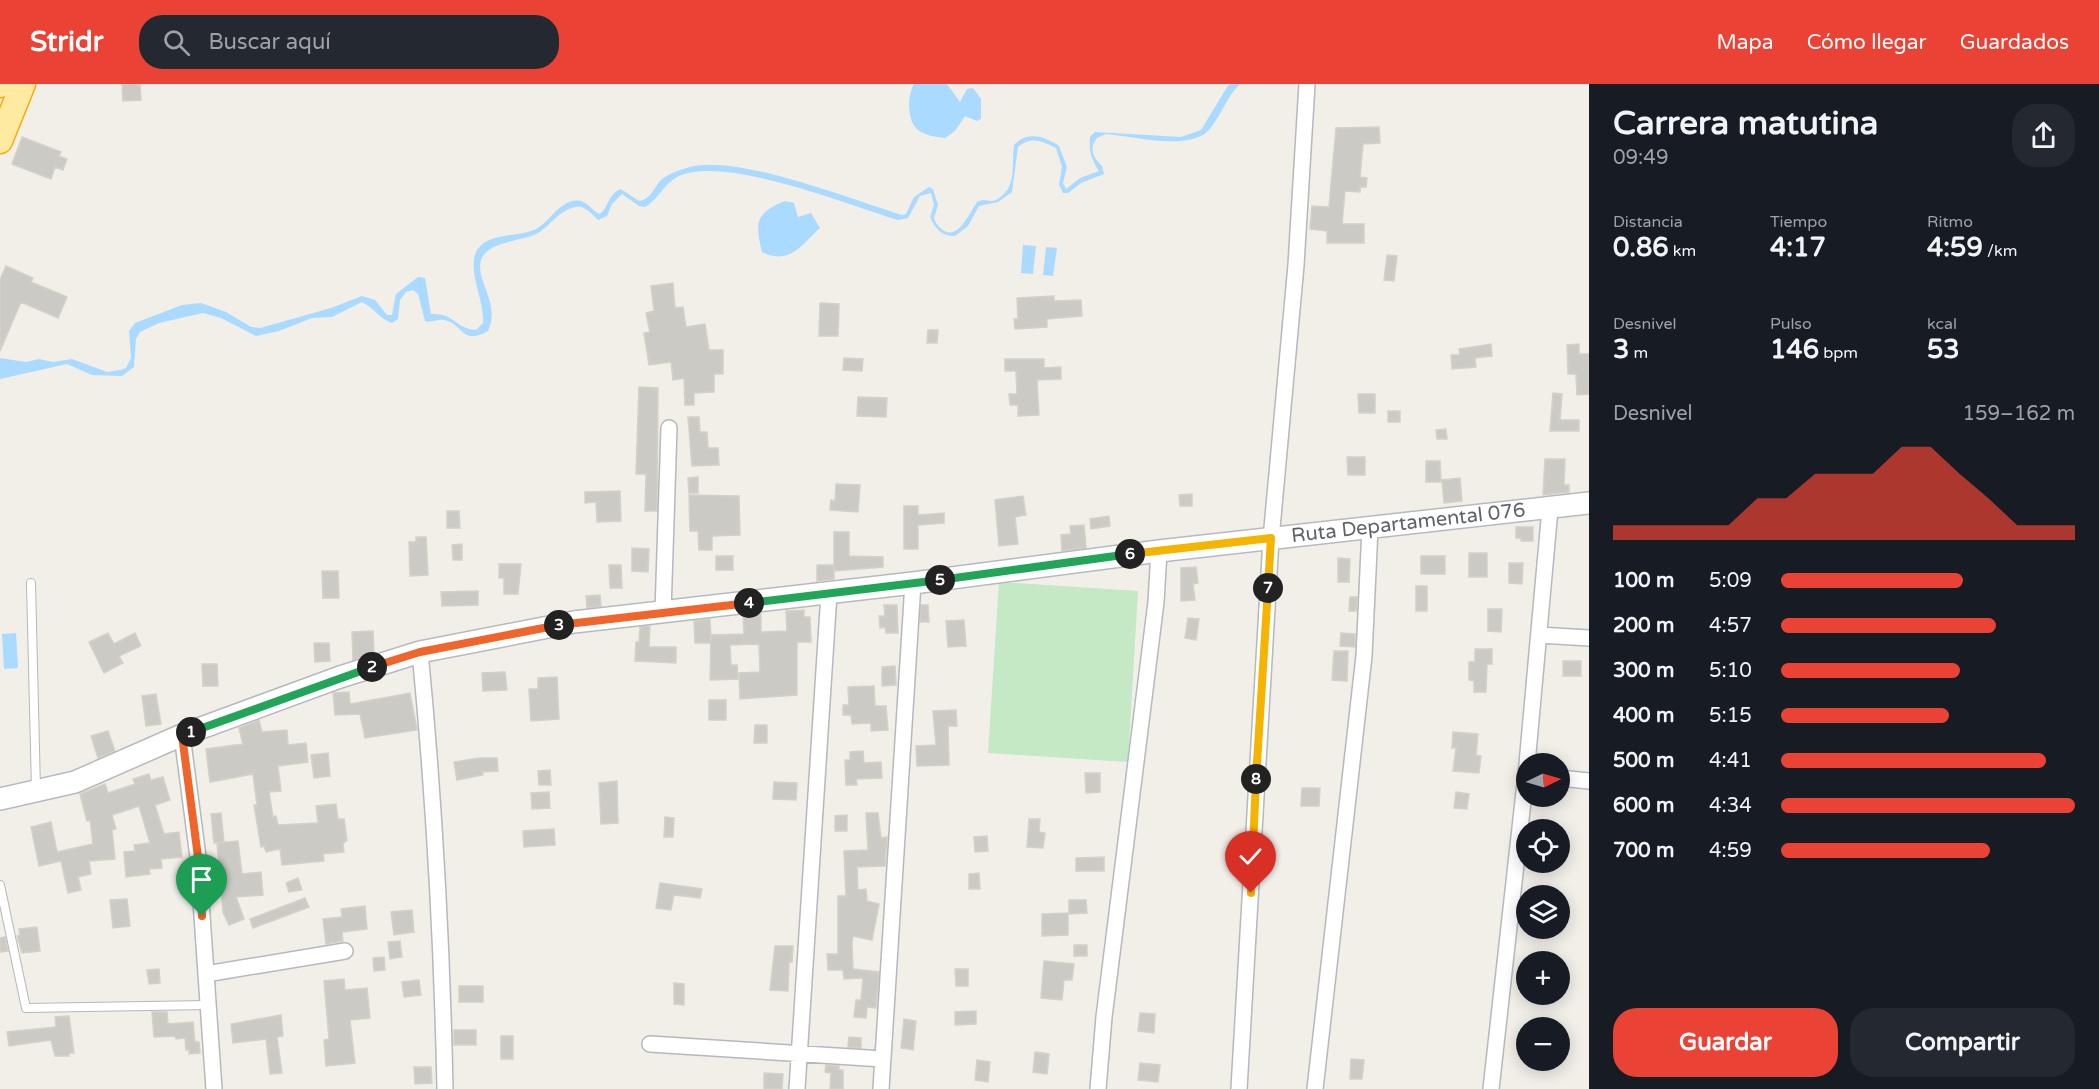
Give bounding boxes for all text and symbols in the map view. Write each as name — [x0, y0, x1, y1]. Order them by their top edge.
search box — [139, 15, 559, 69]
text: Stridr — [30, 25, 103, 59]
icon: search — [160, 26, 193, 59]
text: Buscar aquí — [208, 29, 331, 55]
text: Mapa — [1716, 30, 1774, 55]
text: Cómo llegar — [1807, 30, 1927, 55]
text: Guardados — [1960, 30, 2069, 55]
text: Carrera matutina — [1613, 104, 1878, 143]
button: share — [2012, 104, 2075, 167]
text: 09:49 — [1613, 146, 1668, 170]
text: Distancia — [1613, 212, 1683, 232]
text: Tiempo — [1770, 212, 1827, 232]
text: Ritmo — [1927, 212, 1973, 232]
text: 0.86 — [1613, 232, 1669, 263]
text: 4:17 — [1770, 232, 1826, 263]
text: 4:59 — [1927, 232, 1983, 263]
text: km — [1669, 241, 1696, 261]
text: /km — [1983, 241, 2017, 261]
text: Desnivel — [1613, 314, 1677, 334]
text: Pulso — [1770, 314, 1812, 334]
text: kcal — [1927, 314, 1957, 334]
text: 3 — [1613, 334, 1629, 365]
text: 146 — [1770, 334, 1819, 365]
text: 53 — [1927, 334, 1960, 365]
text: m — [1629, 343, 1648, 363]
text: bpm — [1819, 343, 1858, 363]
text: Desnivel — [1613, 402, 1692, 426]
text: 159–162 m — [1962, 402, 2075, 426]
street label: Ruta Departamental 076 — [1290, 498, 1527, 548]
pin: 6 — [1115, 539, 1145, 569]
text: 6 — [1125, 544, 1135, 564]
pin: 5 — [925, 565, 955, 595]
text: 100 m — [1613, 569, 1674, 593]
text: 5:09 — [1709, 569, 1752, 593]
text: 5 — [935, 570, 945, 590]
pin: 7 — [1253, 573, 1283, 603]
text: 7 — [1263, 578, 1273, 598]
pin: 4 — [734, 588, 764, 618]
text: 4 — [744, 593, 754, 613]
pin: 3 — [544, 610, 574, 640]
text: 200 m — [1613, 614, 1674, 638]
text: 4:57 — [1709, 614, 1752, 638]
text: 3 — [554, 615, 564, 635]
pin: 2 — [357, 652, 387, 682]
text: 2 — [367, 657, 377, 677]
text: 300 m — [1613, 659, 1674, 683]
text: 5:10 — [1709, 659, 1752, 683]
text: 400 m — [1613, 704, 1674, 728]
text: 5:15 — [1709, 704, 1752, 728]
pin: 1 — [176, 717, 206, 747]
text: 1 — [186, 722, 196, 742]
text: 500 m — [1613, 749, 1674, 773]
text: 4:41 — [1709, 749, 1752, 773]
north arrow — [1516, 753, 1570, 807]
map controls — [1516, 753, 1570, 1071]
pin: 8 — [1241, 764, 1271, 794]
text: 8 — [1251, 769, 1261, 789]
text: 600 m — [1613, 794, 1674, 818]
text: 4:34 — [1709, 794, 1752, 818]
button: locate — [1516, 819, 1570, 873]
pin — [1225, 831, 1276, 893]
text: 700 m — [1613, 839, 1674, 863]
text: 4:59 — [1709, 839, 1752, 863]
icon: check — [1234, 840, 1267, 873]
pin — [176, 854, 227, 916]
icon: arrive — [185, 863, 218, 896]
button: layers — [1516, 885, 1570, 939]
button: + — [1516, 951, 1570, 1005]
button: Guardar — [1613, 1008, 1838, 1077]
button: Compartir — [1850, 1008, 2075, 1077]
button: − — [1516, 1017, 1570, 1071]

